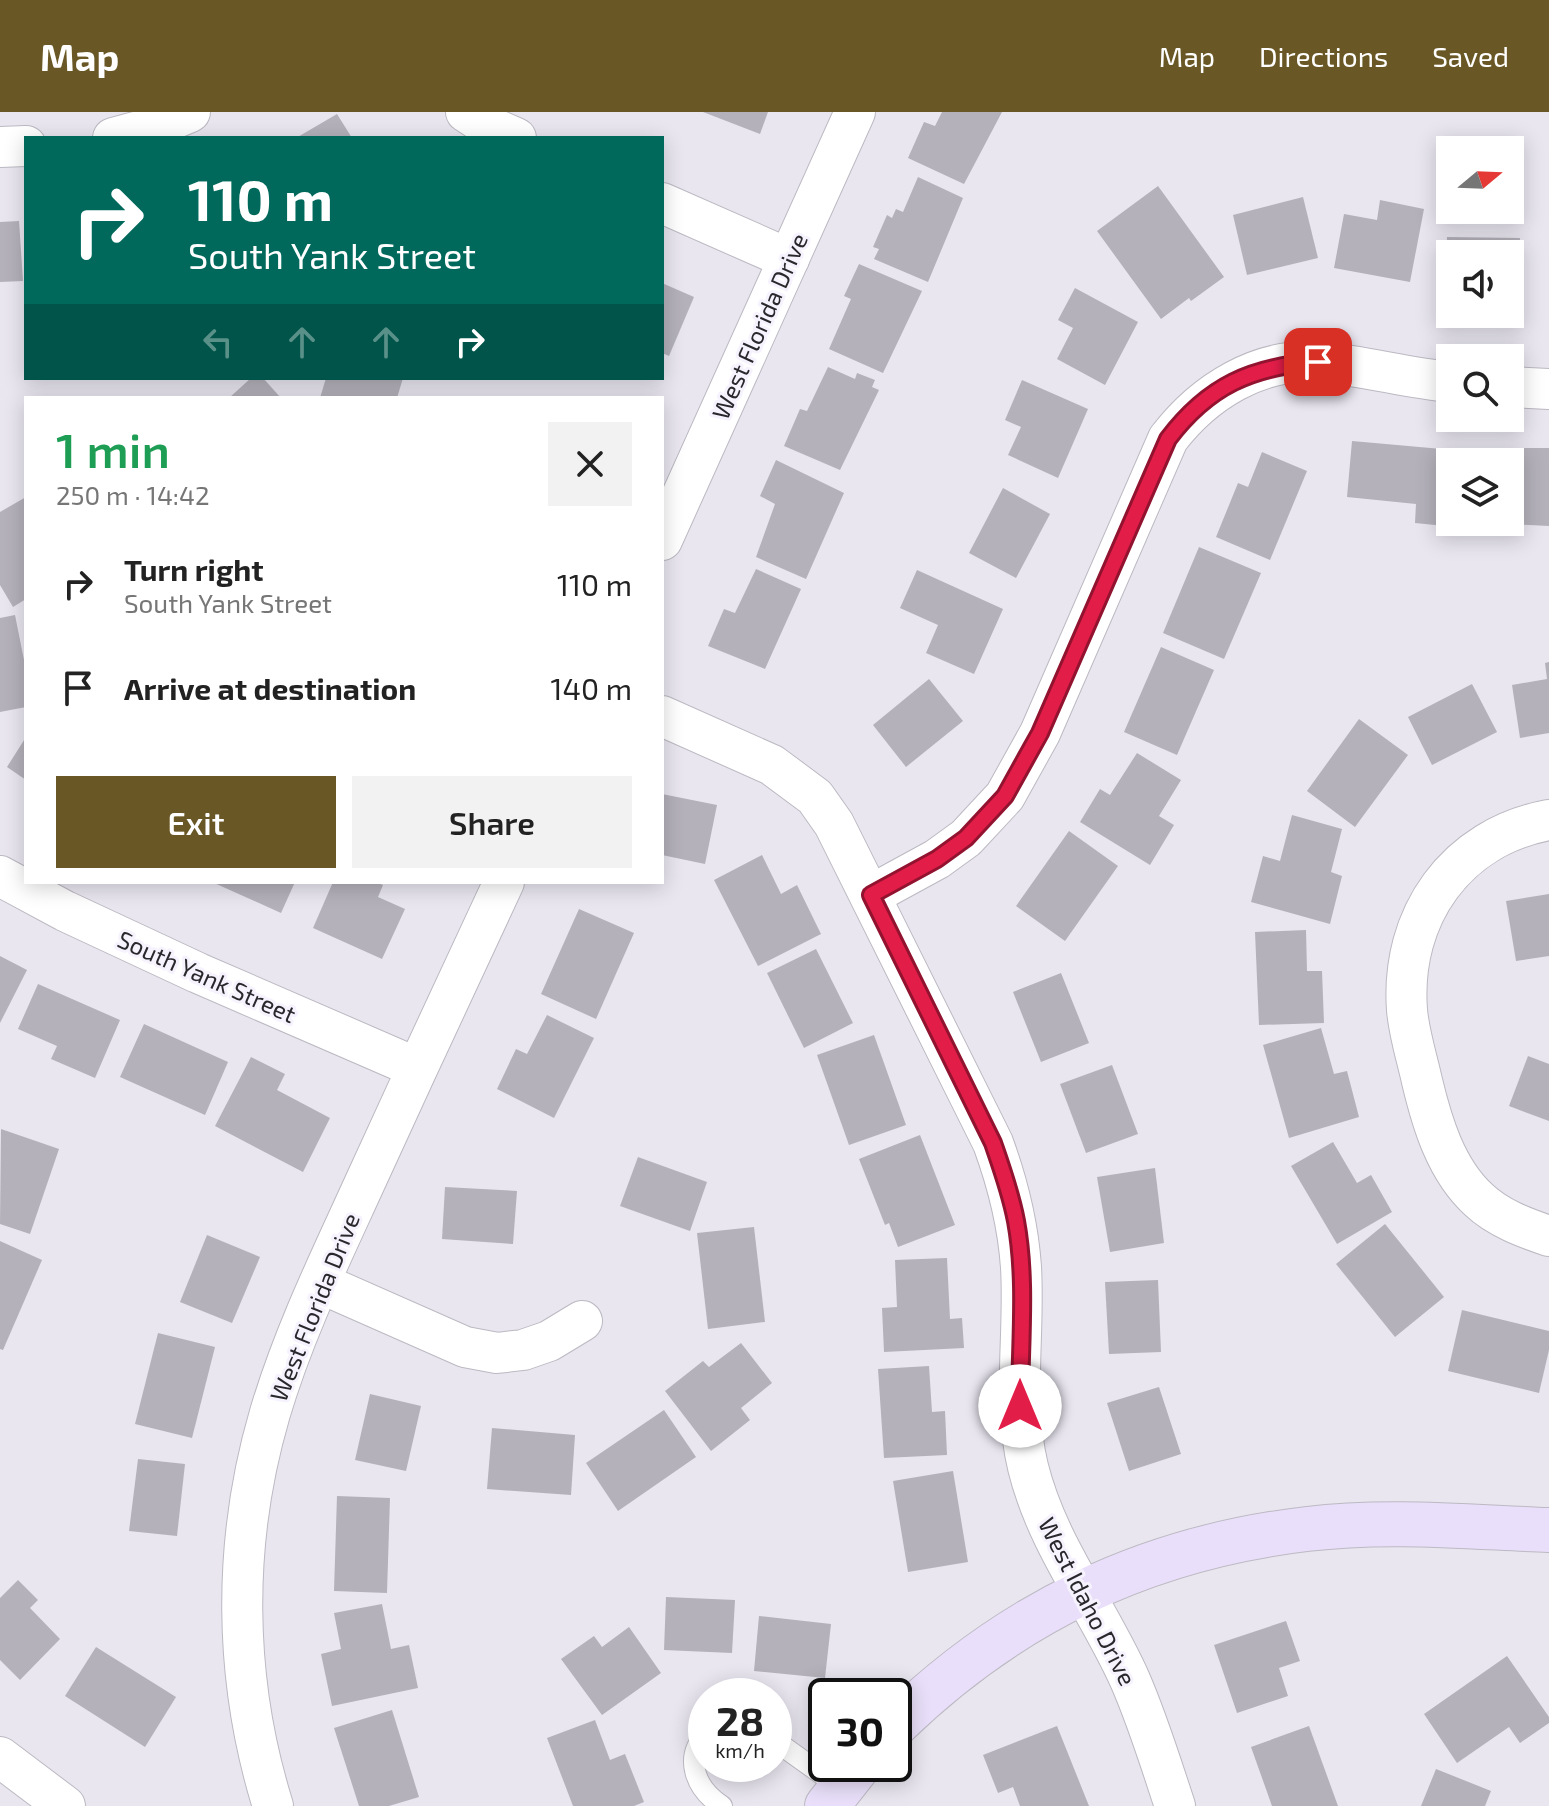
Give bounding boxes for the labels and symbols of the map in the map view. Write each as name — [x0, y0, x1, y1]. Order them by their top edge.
north arrow — [1436, 136, 1524, 224]
street label: West Florida Drive — [705, 229, 813, 423]
pin — [1284, 328, 1352, 396]
street label: South Yank Street — [113, 924, 301, 1028]
street label: West Florida Drive — [263, 1209, 365, 1405]
position arrow — [978, 1364, 1062, 1448]
street label: West Idaho Drive — [1033, 1512, 1143, 1690]
speed limit sign: 30 — [808, 1678, 912, 1782]

